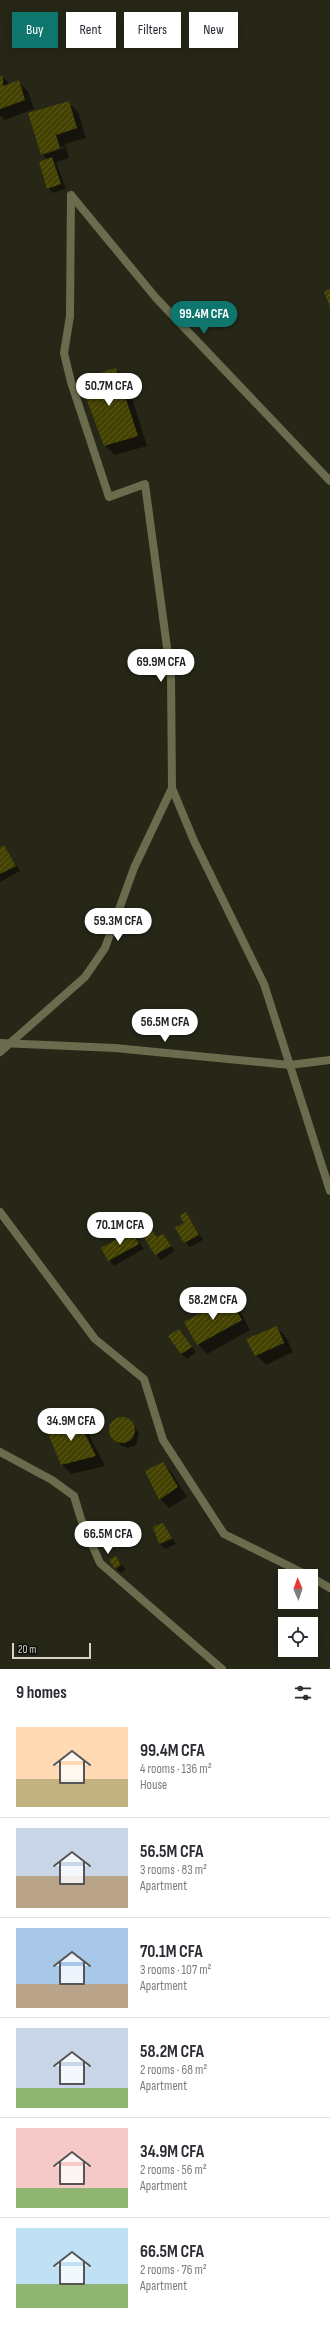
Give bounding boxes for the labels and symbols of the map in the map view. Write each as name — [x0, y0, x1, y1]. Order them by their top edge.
pin: 99.4M CFA — [158, 301, 250, 335]
pin: 50.7M CFA — [63, 373, 155, 407]
pin: 69.9M CFA — [115, 649, 207, 683]
pin: 59.3M CFA — [72, 908, 164, 942]
pin: 56.5M CFA — [119, 1009, 211, 1043]
pin: 70.1M CFA — [74, 1212, 166, 1246]
pin: 58.2M CFA — [167, 1287, 259, 1321]
pin: 34.9M CFA — [25, 1408, 117, 1442]
pin: 66.5M CFA — [62, 1521, 154, 1555]
north arrow — [278, 1569, 318, 1609]
scale bar — [12, 1641, 91, 1660]

